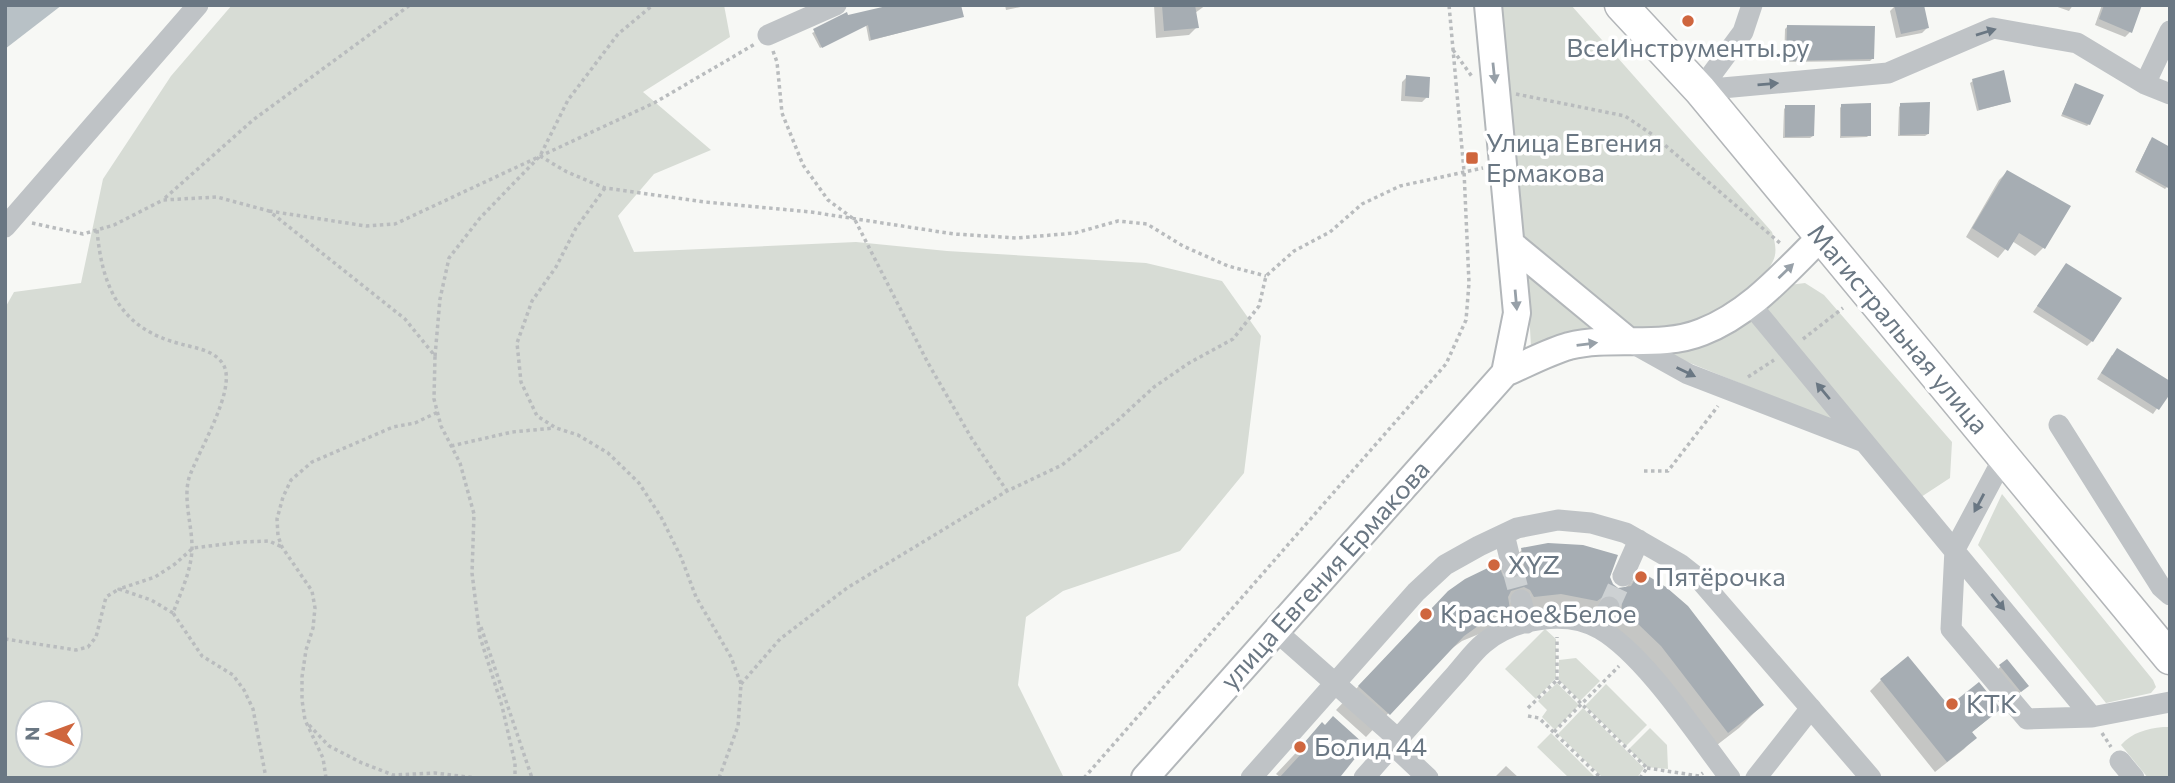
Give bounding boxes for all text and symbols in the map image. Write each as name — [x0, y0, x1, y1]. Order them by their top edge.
marker: ВсеИнструменты.ру — [1680, 13, 1696, 29]
one-way arrow — [1976, 27, 1997, 37]
place label: ВсеИнструменты.ру — [1566, 31, 1810, 62]
one-way arrow — [1489, 62, 1500, 84]
one-way arrow — [1757, 78, 1779, 89]
place label: Улица Евгения Ермакова — [1486, 126, 1662, 187]
marker: Улица Евгения Ермакова — [1464, 150, 1480, 166]
street label: Магистральная улица — [1802, 217, 1996, 439]
one-way arrow — [1778, 262, 1795, 279]
one-way arrow — [1511, 289, 1522, 311]
one-way arrow — [1576, 339, 1598, 350]
one-way arrow — [1676, 366, 1696, 377]
one-way arrow — [1815, 382, 1830, 400]
street label: улица Евгения Ермакова — [1213, 453, 1435, 695]
one-way arrow — [1974, 493, 1985, 513]
place label: XYZ — [1508, 548, 1560, 579]
marker: XYZ — [1486, 557, 1502, 573]
place label: Пятёрочка — [1655, 560, 1786, 591]
marker: Пятёрочка — [1633, 569, 1649, 585]
one-way arrow — [1990, 593, 2006, 611]
place label: Красное&Белое — [1440, 597, 1636, 628]
marker: Красное&Белое — [1418, 606, 1434, 622]
place label: КТК — [1966, 687, 2018, 718]
marker: КТК — [1944, 696, 1960, 712]
north arrow — [14, 699, 84, 769]
text: N — [20, 726, 43, 741]
place label: Болид 44 — [1314, 730, 1427, 761]
marker: Болид 44 — [1292, 739, 1308, 755]

